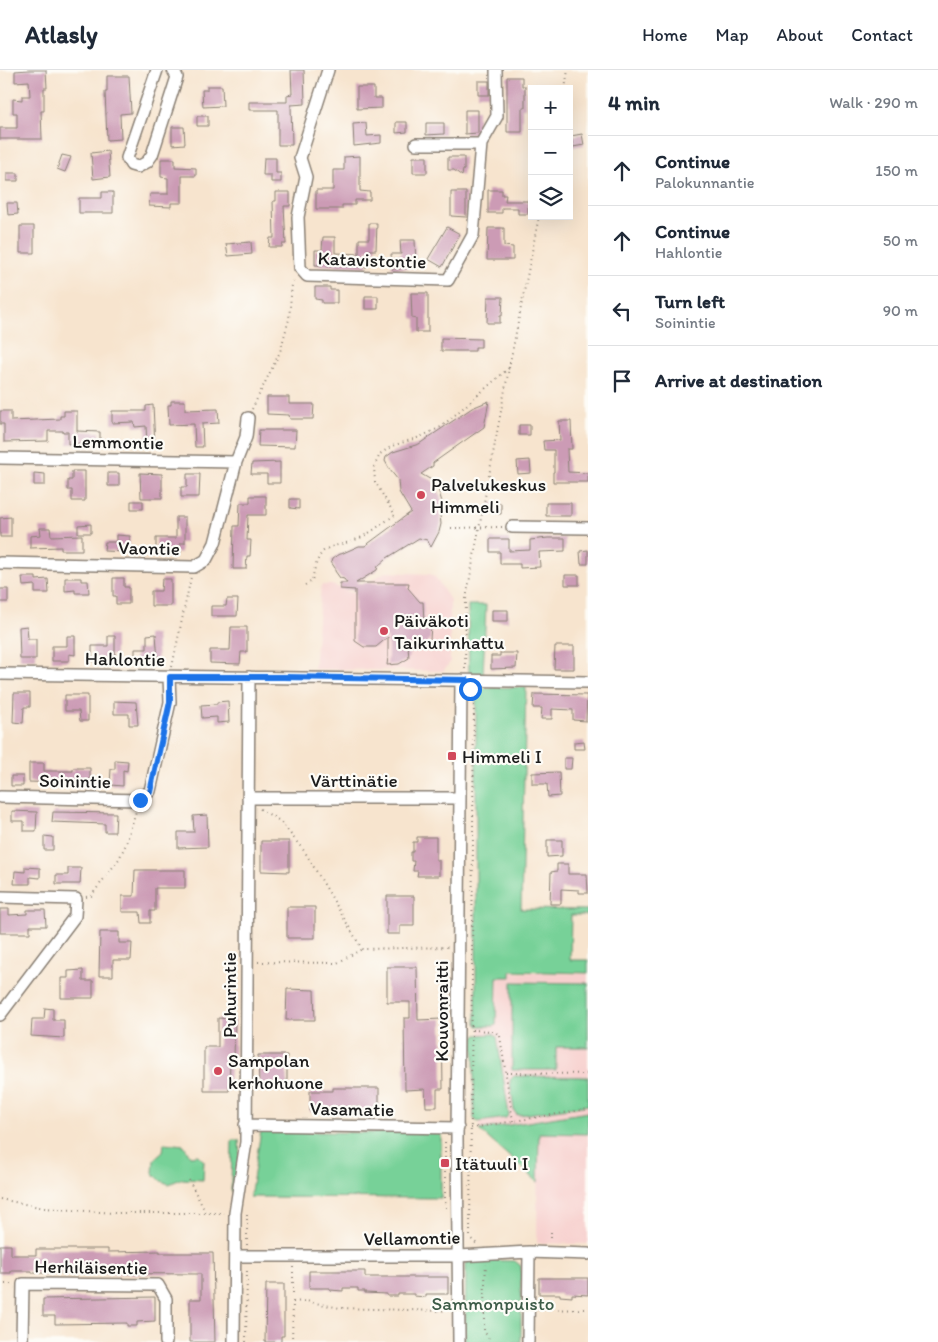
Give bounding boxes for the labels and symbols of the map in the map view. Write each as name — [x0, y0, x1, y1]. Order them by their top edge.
street label: Katavistontie — [317, 247, 427, 273]
street label: Lemmontie — [72, 430, 164, 454]
place label: Palvelukeskus Himmeli — [431, 473, 546, 518]
marker: Palvelukeskus Himmeli — [415, 489, 427, 501]
street label: Vaontie — [118, 536, 180, 560]
place label: Päiväkoti Taikurinhattu — [394, 609, 505, 654]
marker: Päiväkoti Taikurinhattu — [378, 625, 390, 637]
street label: Hahlontie — [85, 647, 165, 671]
route start — [459, 678, 482, 701]
place label: Himmeli I — [462, 745, 542, 768]
marker: Himmeli I — [446, 750, 458, 762]
street label: Soinintie — [39, 769, 111, 793]
street label: Värttinätie — [310, 769, 398, 792]
route end — [129, 789, 152, 812]
street label: Puhurintie — [218, 952, 241, 1038]
street label: Kouvonraitti — [430, 960, 453, 1062]
place label: Sampolan kerhohuone — [228, 1049, 323, 1094]
marker: Sampolan kerhohuone — [212, 1065, 224, 1077]
street label: Vasamatie — [310, 1097, 394, 1121]
place label: Itätuuli I — [455, 1152, 529, 1175]
marker: Itätuuli I — [439, 1157, 451, 1169]
street label: Vellamontie — [363, 1226, 461, 1250]
street label: Herhiläisentie — [34, 1255, 148, 1279]
park label: Sammonpuisto — [431, 1292, 555, 1315]

